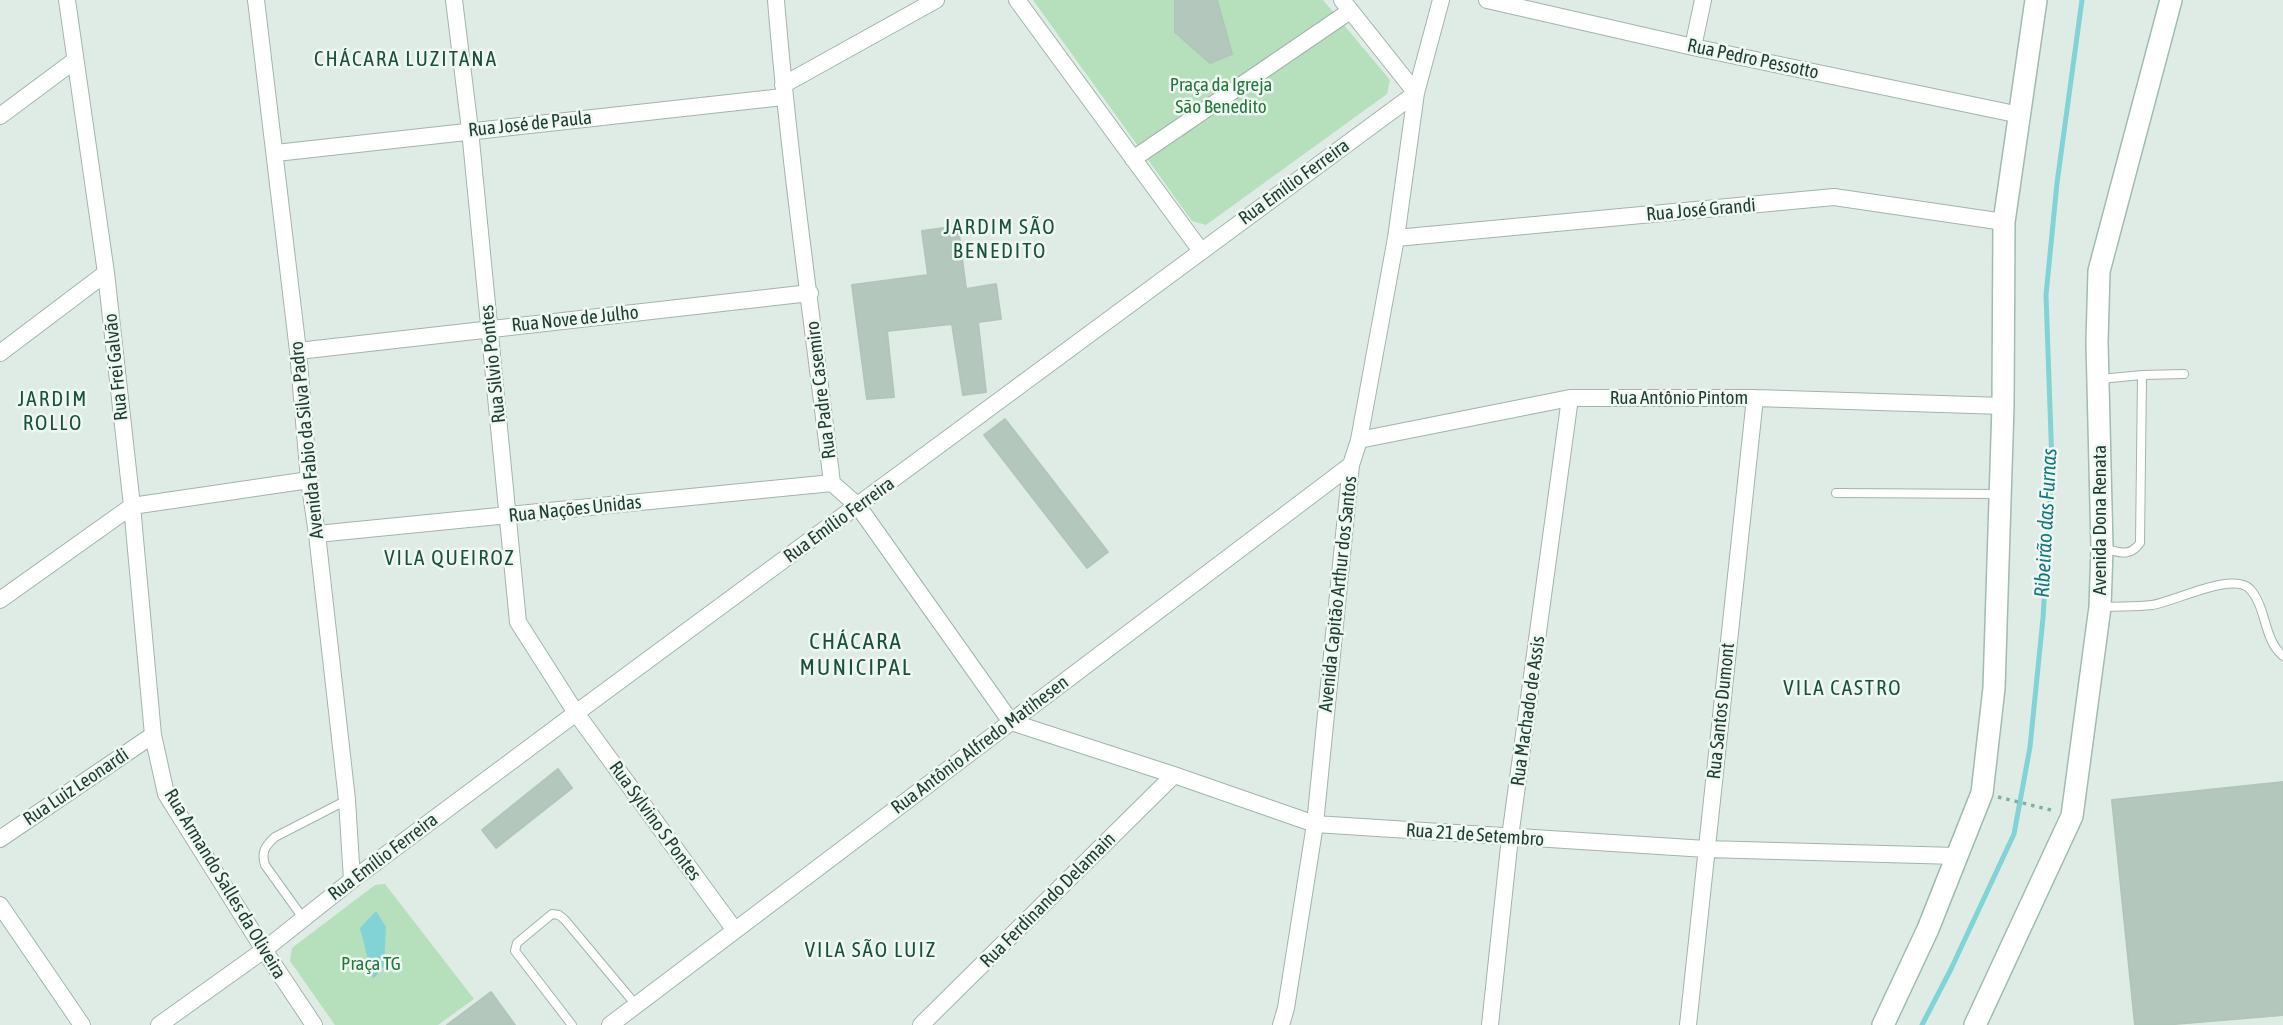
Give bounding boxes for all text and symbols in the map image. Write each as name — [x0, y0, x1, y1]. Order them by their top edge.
street label: Rua Pedro Pessotto — [1685, 34, 1821, 84]
district label: CHÁCARA LUZITANA — [316, 46, 496, 72]
park label: Praça da Igreja São Benedito — [1170, 74, 1272, 118]
street label: Rua José de Paula — [467, 106, 593, 142]
street label: Rua Emílio Ferreira — [1234, 134, 1354, 230]
street label: Rua José Grandi — [1645, 194, 1757, 226]
district label: JARDIM SÃO BENEDITO — [945, 214, 1055, 264]
street label: Rua Nove de Julho — [510, 301, 640, 337]
street label: Rua Silvio Pontes — [475, 304, 511, 424]
street label: Rua Frei Galvão — [99, 312, 133, 422]
street label: Rua Padre Casemiro — [801, 320, 841, 460]
street label: Avenida Fabio da Silva Padro — [285, 340, 329, 540]
district label: JARDIM ROLLO — [18, 386, 88, 436]
street label: Rua Antônio Pintom — [1610, 387, 1748, 409]
street label: Avenida Dona Renata — [2089, 445, 2111, 595]
water label: Ribeirão das Furnas — [2030, 448, 2062, 598]
street label: Rua Emílio Ferreira — [779, 472, 899, 568]
street label: Avenida Capitão Arthur dos Santos — [1314, 475, 1362, 713]
street label: Rua Nações Unidas — [507, 491, 643, 527]
district label: VILA QUEIROZ — [386, 545, 514, 571]
district label: CHÁCARA MUNICIPAL — [801, 628, 911, 682]
street label: Rua Machado de Assis — [1506, 634, 1550, 788]
street label: Rua Santos Dumont — [1703, 642, 1739, 780]
street label: Rua Antônio Alfredo Matihesen — [887, 671, 1073, 819]
district label: VILA CASTRO — [1785, 675, 1901, 701]
street label: Rua Luiz Leonardi — [19, 743, 133, 831]
street label: Rua Sylvino S Pontes — [604, 757, 706, 885]
street label: Rua Armando Salles da Oliveira — [159, 785, 291, 983]
street label: Rua Emílio Ferreira — [324, 808, 442, 906]
street label: Rua 21 de Setembro — [1405, 819, 1545, 851]
street label: Rua Ferdinando Delamain — [976, 828, 1120, 972]
district label: VILA SÃO LUIZ — [806, 937, 936, 963]
park label: Praça TG — [341, 953, 401, 975]

